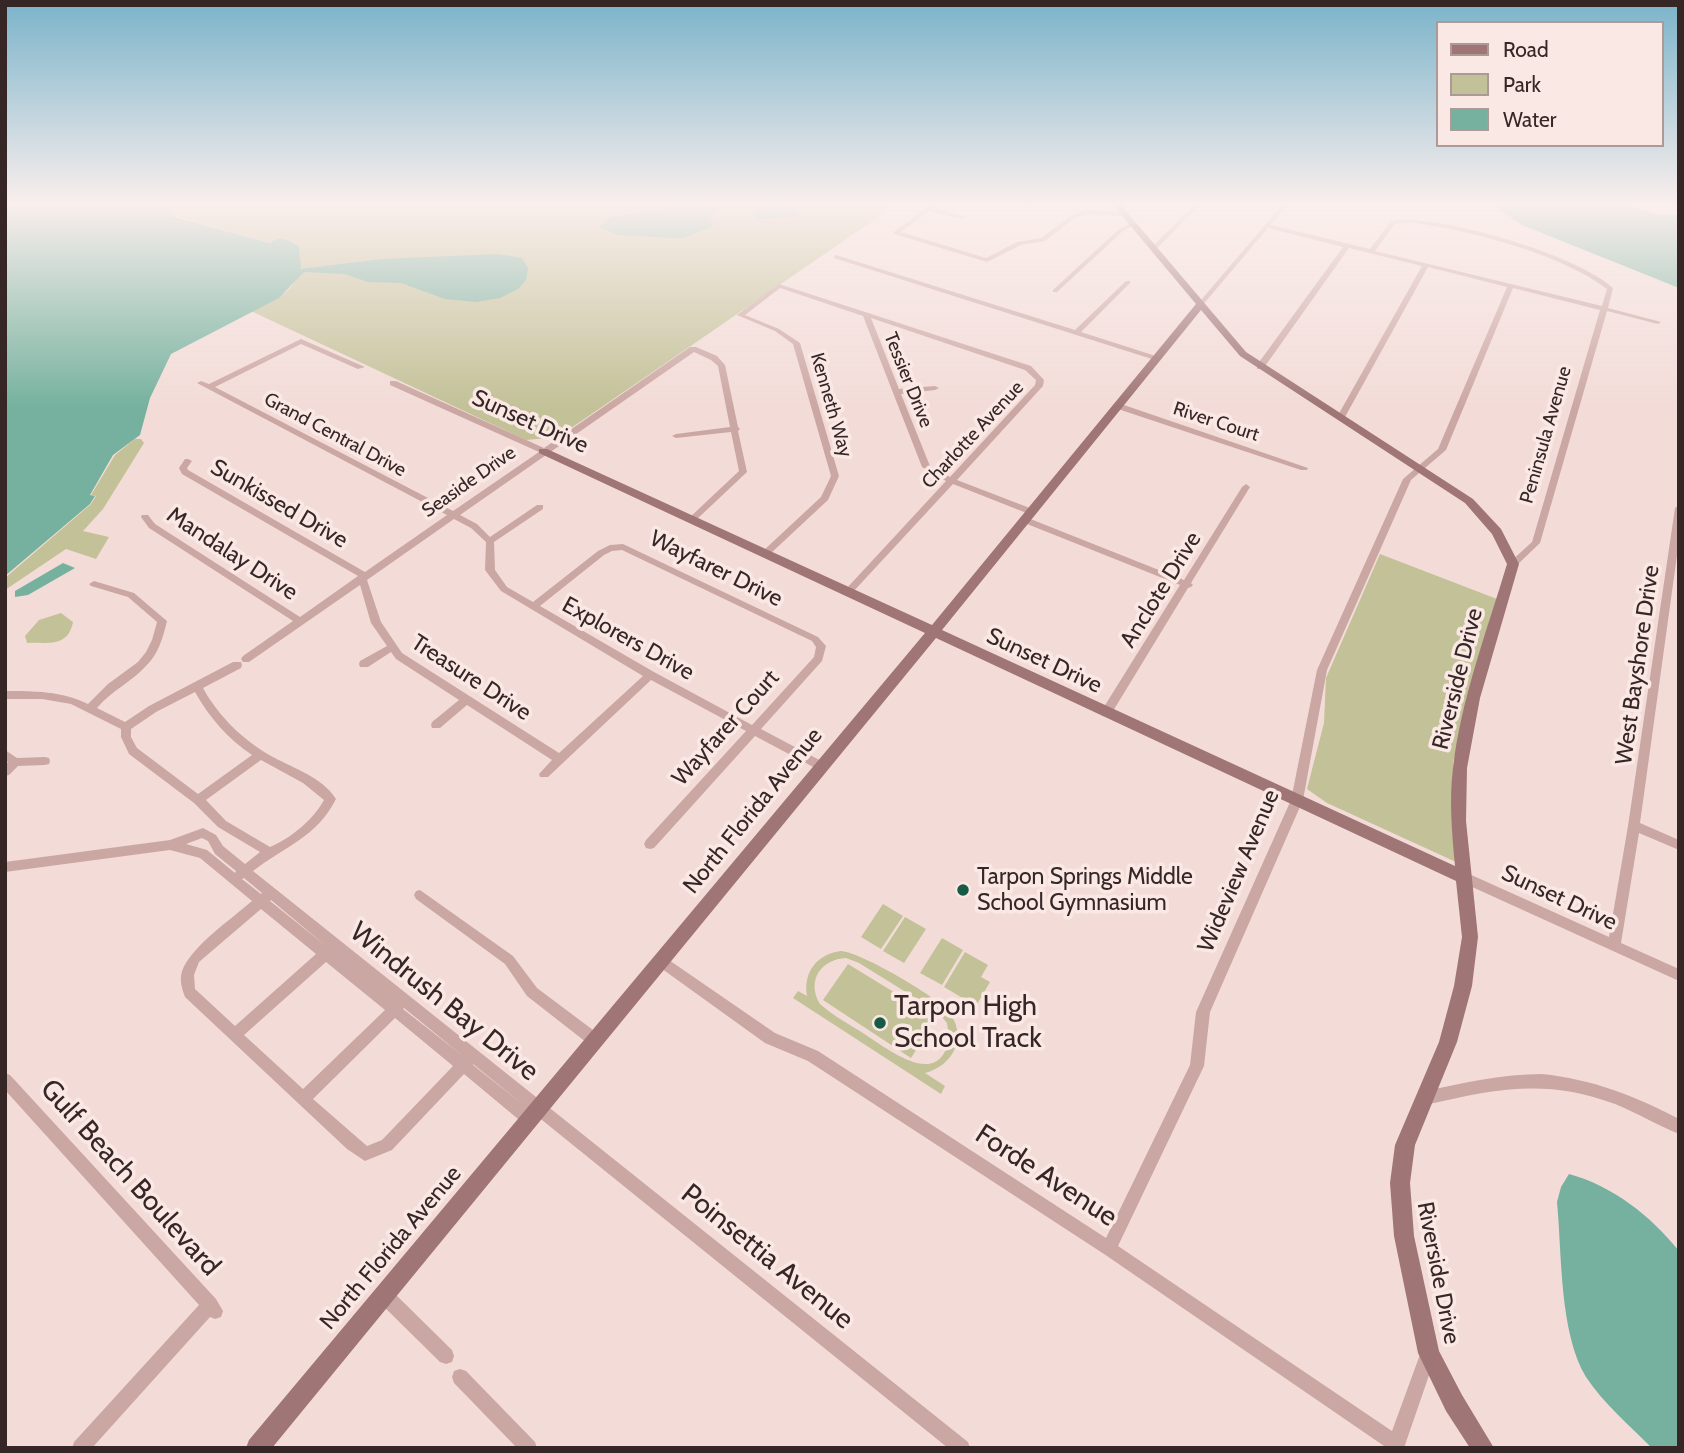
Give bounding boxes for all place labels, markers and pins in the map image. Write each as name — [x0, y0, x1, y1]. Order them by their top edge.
place label: Tarpon Springs Middle School Gymnasium — [977, 863, 1193, 917]
marker: Tarpon Springs Middle School Gymnasium — [955, 882, 971, 898]
place label: Tarpon High School Track — [894, 990, 1042, 1056]
marker: Tarpon High School Track — [872, 1015, 888, 1031]

